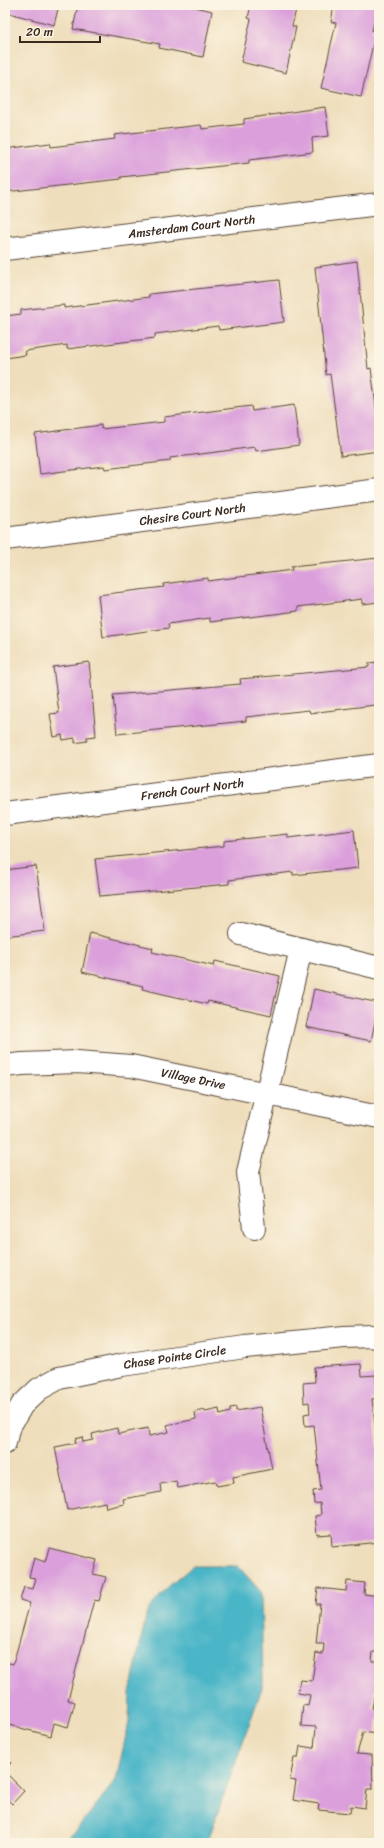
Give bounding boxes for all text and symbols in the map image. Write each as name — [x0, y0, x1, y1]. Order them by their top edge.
scale bar — [20, 18, 100, 44]
text: 20 m — [26, 21, 53, 43]
street label: Amsterdam Court North — [126, 208, 256, 245]
street label: Chesire Court North — [138, 497, 247, 532]
street label: French Court North — [140, 772, 245, 807]
street label: Village Drive — [159, 1061, 228, 1096]
street label: Chase Pointe Circle — [122, 1339, 228, 1376]

